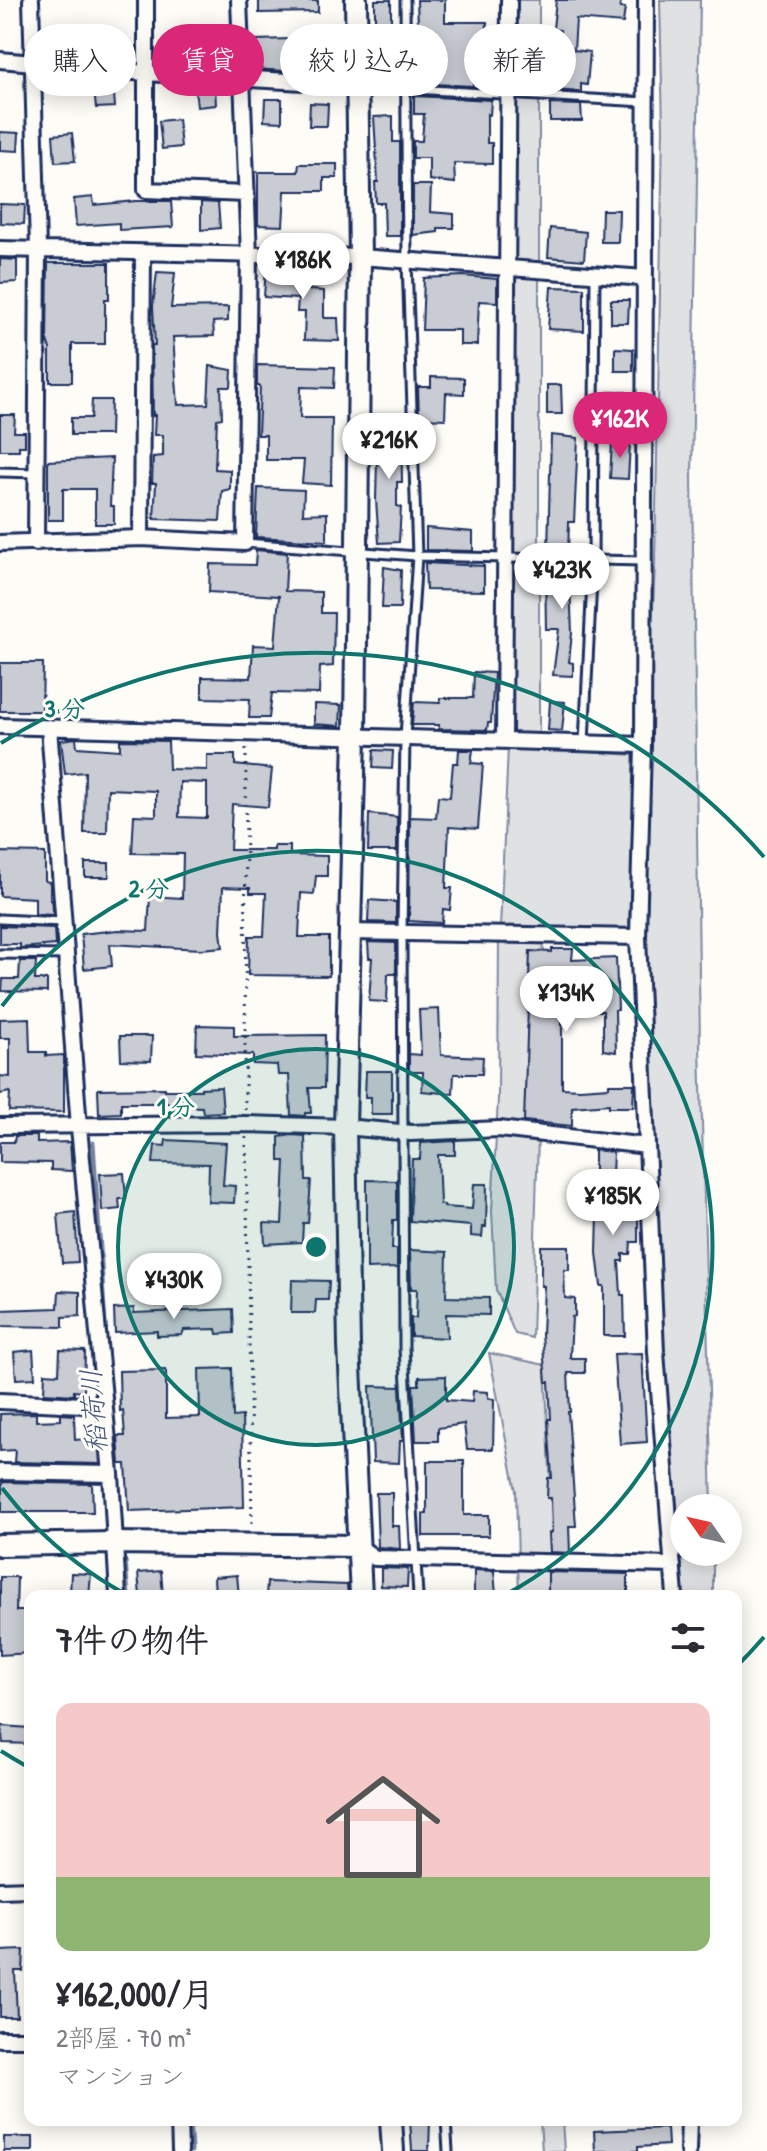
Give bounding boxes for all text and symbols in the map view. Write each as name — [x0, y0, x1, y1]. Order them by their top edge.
chip: 購入 — [24, 24, 136, 96]
chip: 賃貸 — [152, 24, 264, 96]
chip: 絞り込み — [280, 24, 448, 96]
chip: 新着 — [464, 24, 576, 96]
pin: ¥186K — [247, 233, 359, 301]
text: ¥186K — [275, 241, 331, 276]
pin: ¥162K — [564, 392, 676, 460]
text: ¥162K — [591, 400, 649, 435]
pin: ¥216K — [333, 413, 445, 481]
text: ¥216K — [360, 421, 418, 456]
pin: ¥423K — [506, 543, 618, 611]
text: ¥423K — [532, 551, 592, 586]
text: 3 分 — [45, 692, 85, 724]
text: 2 分 — [129, 872, 169, 904]
pin: ¥134K — [510, 966, 622, 1034]
text: ¥134K — [538, 974, 594, 1009]
text: 1 分 — [157, 1090, 195, 1122]
pin: ¥185K — [557, 1169, 669, 1237]
text: ¥185K — [584, 1177, 642, 1212]
centre of rings — [302, 1233, 330, 1261]
pin: ¥430K — [118, 1253, 230, 1321]
text: ¥430K — [145, 1261, 203, 1296]
water label: 稻荷川 — [71, 1368, 115, 1454]
north arrow — [670, 1494, 742, 1566]
map controls — [670, 1494, 742, 1566]
icon: filters — [666, 1616, 710, 1660]
text: 7件の物件 — [56, 1617, 209, 1663]
icon: home — [311, 1755, 455, 1899]
text: ¥162,000/月 — [56, 1971, 215, 2017]
text: 2部屋 · 70 m² — [56, 2020, 192, 2055]
text: マンション — [56, 2058, 185, 2093]

